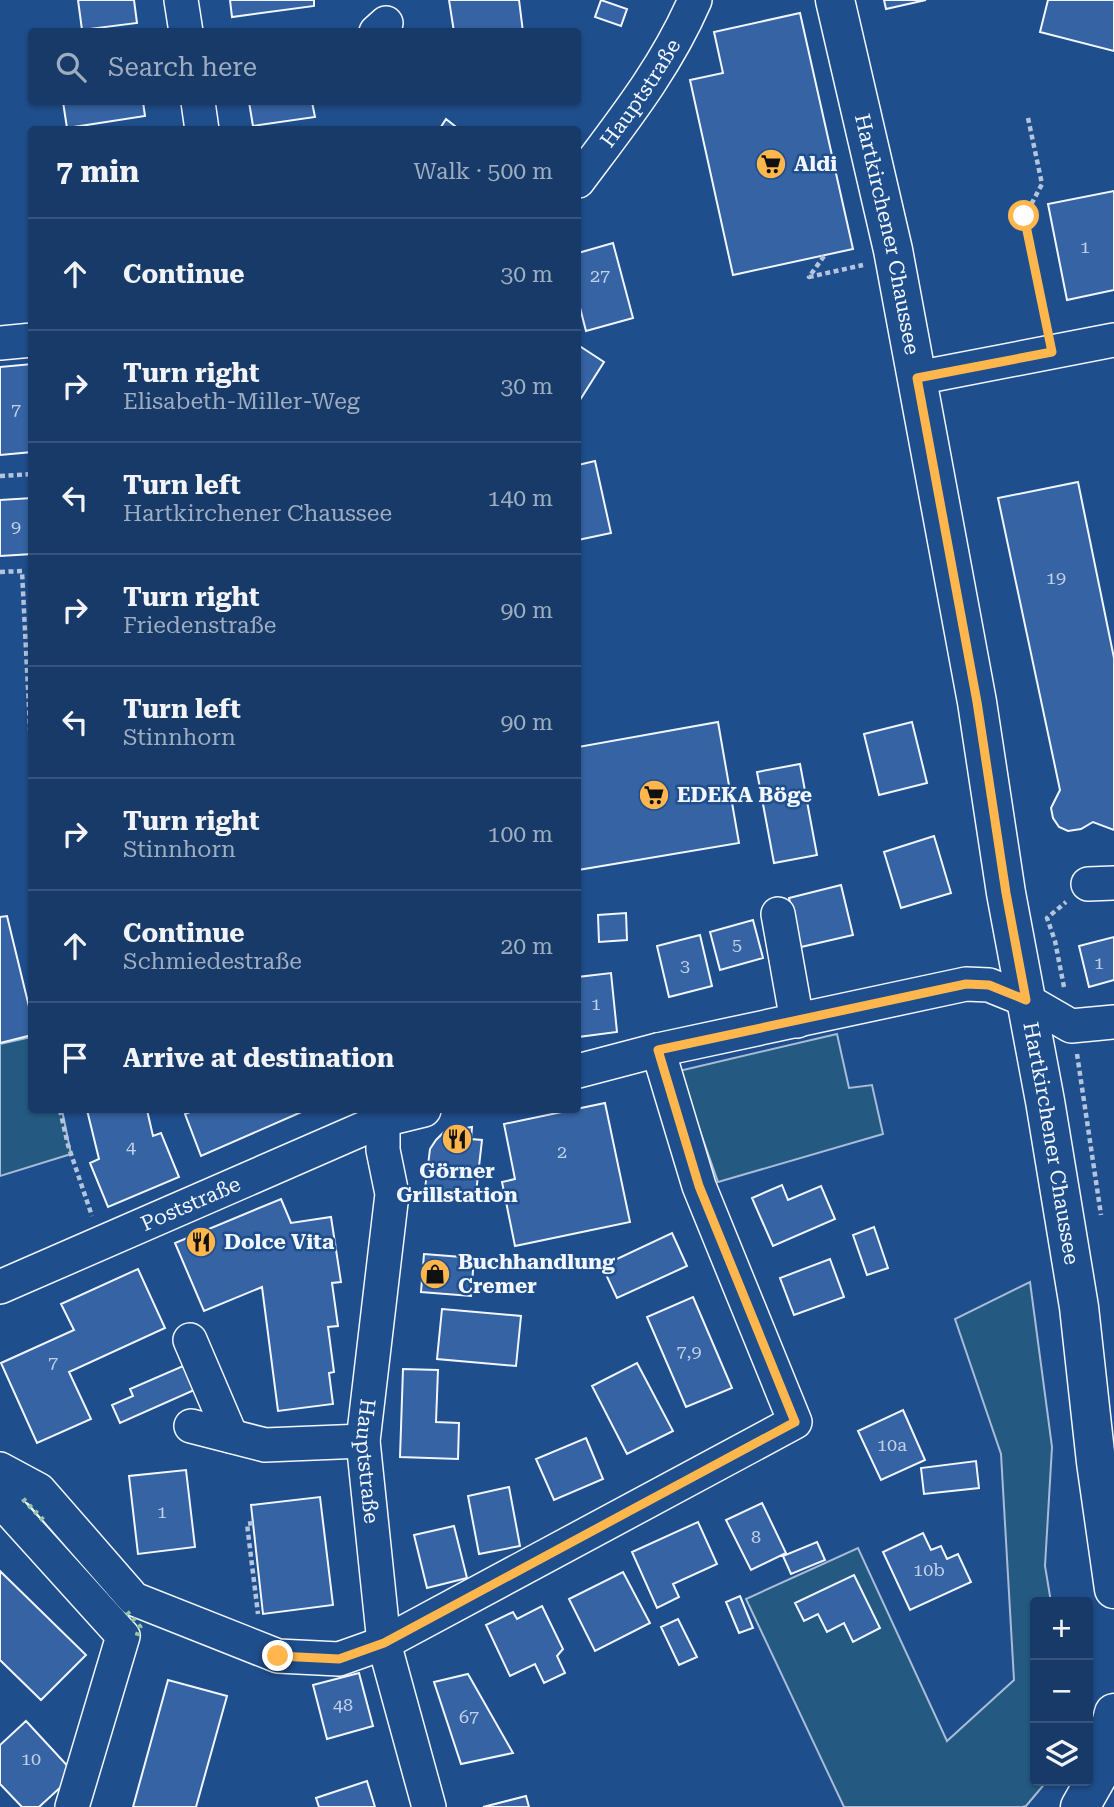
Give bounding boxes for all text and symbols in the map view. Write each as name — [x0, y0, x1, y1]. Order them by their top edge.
search box — [28, 28, 581, 105]
street label: Hauptstraße — [596, 35, 685, 152]
icon: search — [52, 48, 90, 86]
text: Search here — [108, 52, 257, 82]
street label: Hartkirchener Chaussee — [850, 111, 924, 357]
supermarket icon: Aldi — [754, 147, 788, 181]
place label: Aldi — [794, 152, 837, 176]
text: 7 min — [56, 154, 139, 189]
text: Walk · 500 m — [414, 158, 553, 185]
route start — [1008, 200, 1039, 231]
house number: 1 — [1080, 236, 1090, 257]
icon: ahead — [56, 255, 94, 293]
text: Continue — [123, 259, 245, 289]
text: 30 m — [500, 261, 553, 288]
house number: 27 — [590, 265, 610, 286]
text: Turn right — [123, 358, 259, 388]
icon: right — [56, 367, 94, 405]
text: 30 m — [500, 373, 553, 400]
text: Elisabeth-Miller-Weg — [123, 388, 360, 415]
house number: 7 — [11, 399, 21, 420]
text: Turn left — [123, 470, 241, 500]
icon: left — [56, 479, 94, 517]
text: 140 m — [488, 485, 553, 512]
text: Hartkirchener Chaussee — [123, 500, 392, 527]
house number: 9 — [11, 516, 21, 537]
house number: 19 — [1046, 567, 1066, 588]
text: Turn right — [123, 582, 259, 612]
icon: right — [56, 591, 94, 629]
text: 90 m — [500, 597, 553, 624]
text: Friedenstraße — [123, 612, 276, 639]
text: Turn left — [123, 694, 241, 724]
icon: left — [56, 703, 94, 741]
text: 90 m — [500, 709, 553, 736]
text: Stinnhorn — [123, 724, 236, 751]
supermarket icon: EDEKA Böge — [637, 778, 671, 812]
place label: EDEKA Böge — [677, 783, 812, 807]
text: Turn right — [123, 806, 259, 836]
icon: right — [56, 815, 94, 853]
text: 100 m — [488, 821, 553, 848]
text: Stinnhorn — [123, 836, 236, 863]
text: Continue — [123, 918, 245, 948]
icon: ahead — [56, 927, 94, 965]
text: 20 m — [500, 933, 553, 960]
house number: 5 — [732, 934, 742, 955]
text: Schmiedestraße — [123, 948, 302, 975]
house number: 1 — [1094, 952, 1104, 973]
house number: 3 — [680, 955, 690, 976]
house number: 1 — [591, 993, 601, 1014]
street label: Hartkirchener Chaussee — [1018, 1020, 1084, 1266]
icon: arrive — [56, 1039, 94, 1077]
text: Arrive at destination — [123, 1043, 394, 1073]
restaurant icon: Görner Grillstation — [440, 1122, 474, 1156]
house number: 4 — [126, 1136, 136, 1157]
house number: 2 — [557, 1141, 567, 1162]
place label: Görner Grillstation — [396, 1159, 518, 1207]
street label: Poststraße — [137, 1172, 244, 1236]
restaurant icon: Dolce Vita — [184, 1225, 218, 1259]
place label: Dolce Vita — [224, 1230, 335, 1254]
place label: Buchhandlung Cremer — [458, 1250, 615, 1298]
shop icon: Buchhandlung Cremer — [418, 1257, 452, 1291]
house number: 7,9 — [676, 1341, 702, 1362]
house number: 7 — [48, 1352, 58, 1373]
street label: Hauptstraße — [351, 1397, 384, 1525]
house number: 10a — [877, 1434, 907, 1455]
house number: 1 — [157, 1501, 167, 1522]
house number: 8 — [751, 1526, 761, 1547]
house number: 10b — [913, 1559, 945, 1580]
map controls — [1030, 1597, 1093, 1786]
button: + — [1030, 1597, 1093, 1660]
route end — [262, 1640, 293, 1671]
button: − — [1030, 1660, 1093, 1723]
house number: 48 — [333, 1694, 353, 1715]
house number: 67 — [459, 1706, 479, 1727]
button: layers — [1030, 1723, 1093, 1786]
house number: 10 — [21, 1748, 41, 1769]

